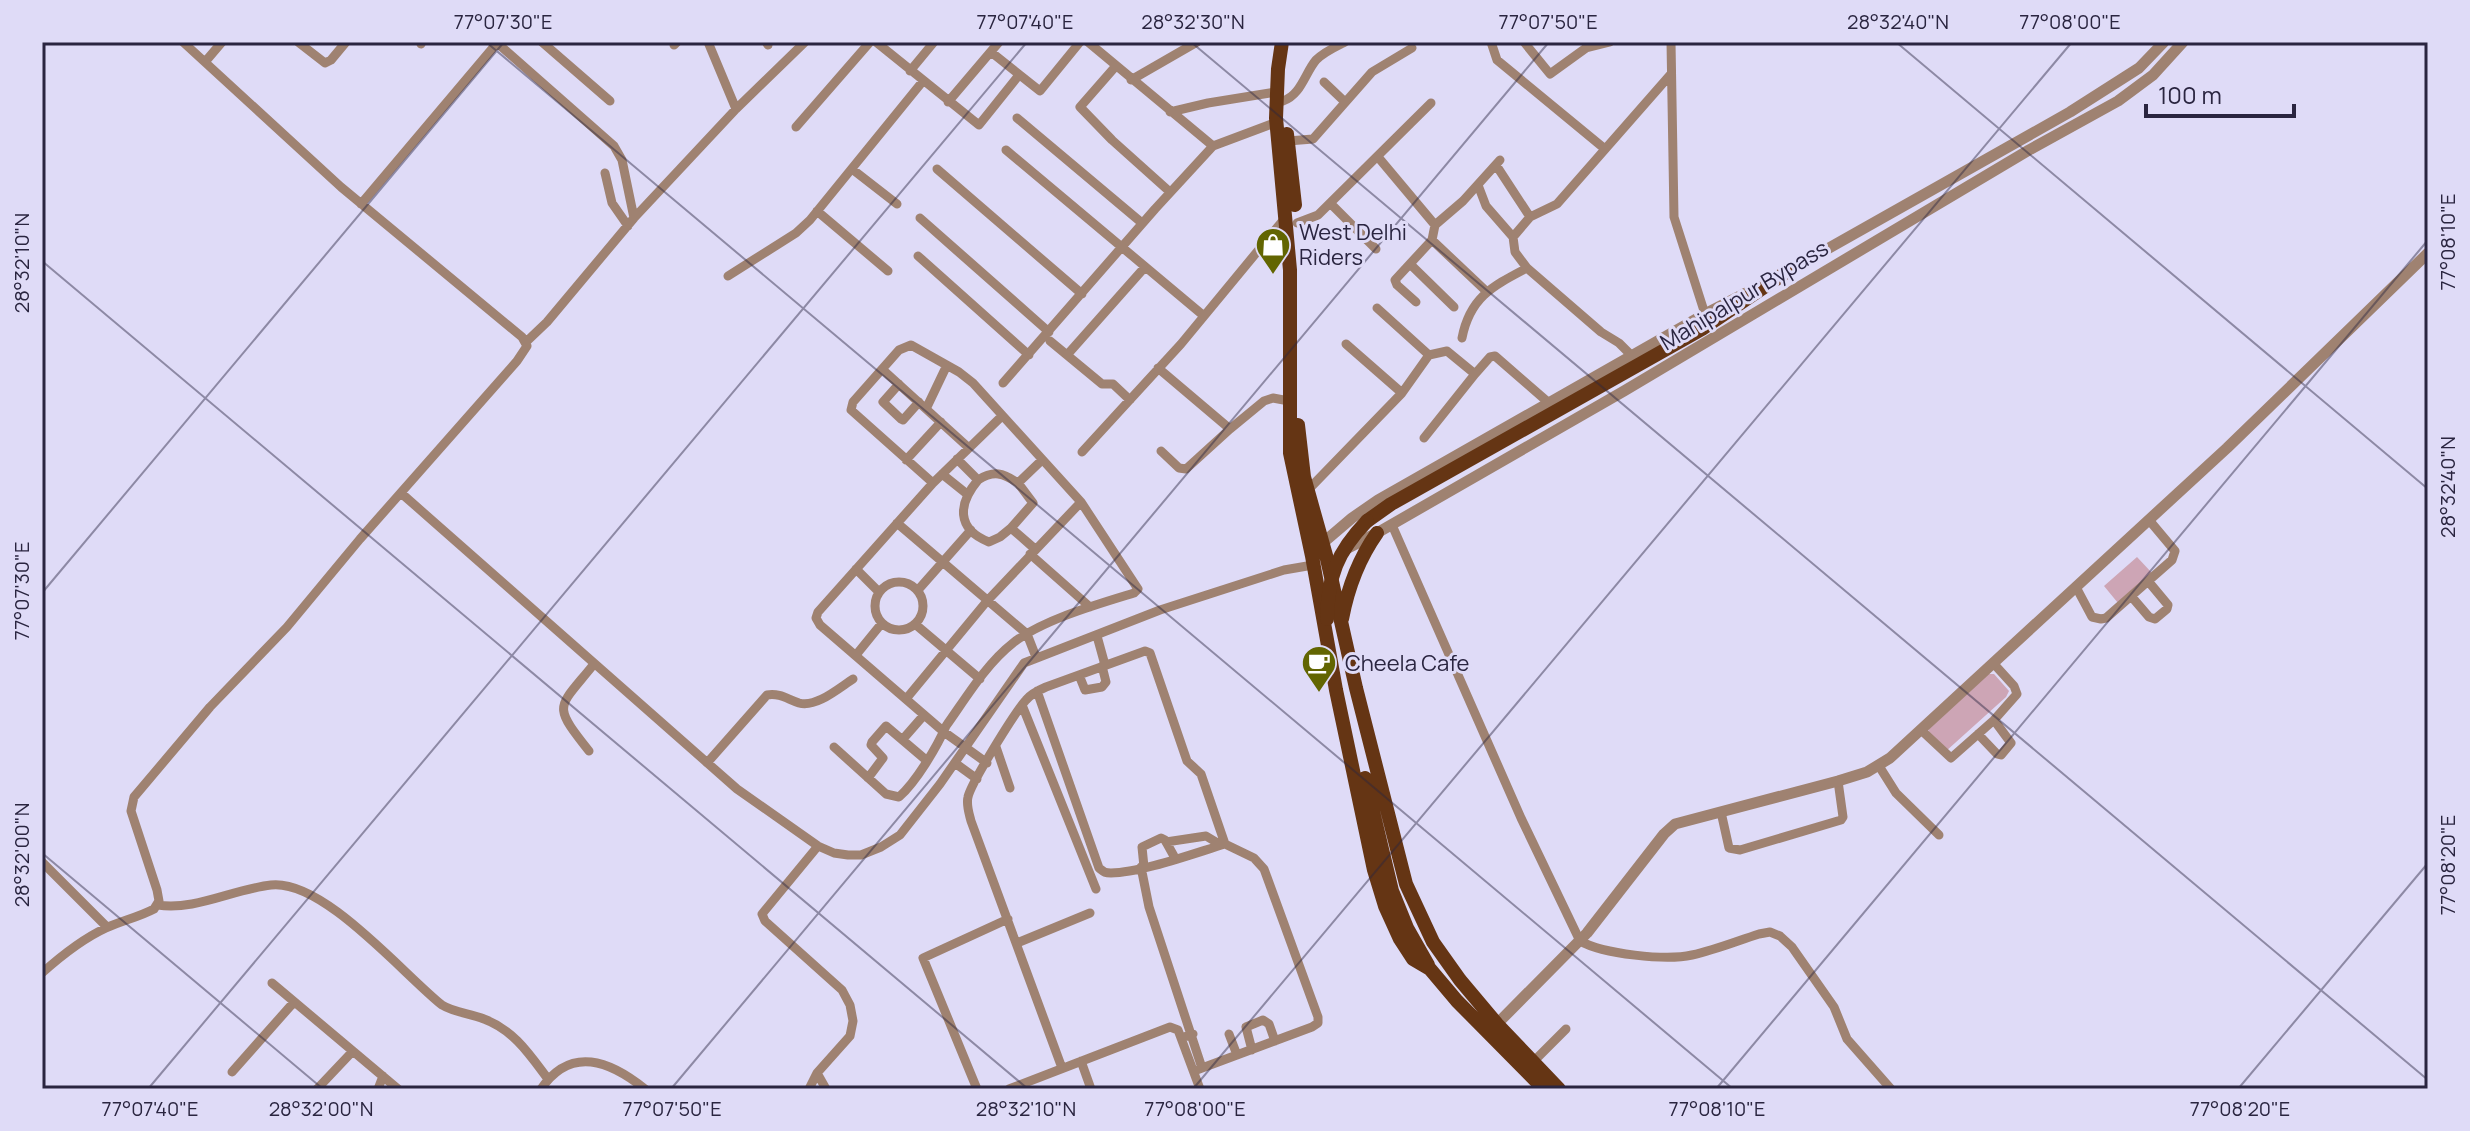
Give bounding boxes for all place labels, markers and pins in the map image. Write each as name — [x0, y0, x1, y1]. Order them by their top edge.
place label: West Delhi Riders — [1299, 217, 1407, 272]
shop icon: West Delhi Riders — [1254, 226, 1292, 276]
cafe icon: Cheela Cafe — [1300, 644, 1338, 694]
place label: Cheela Cafe — [1345, 648, 1470, 678]

